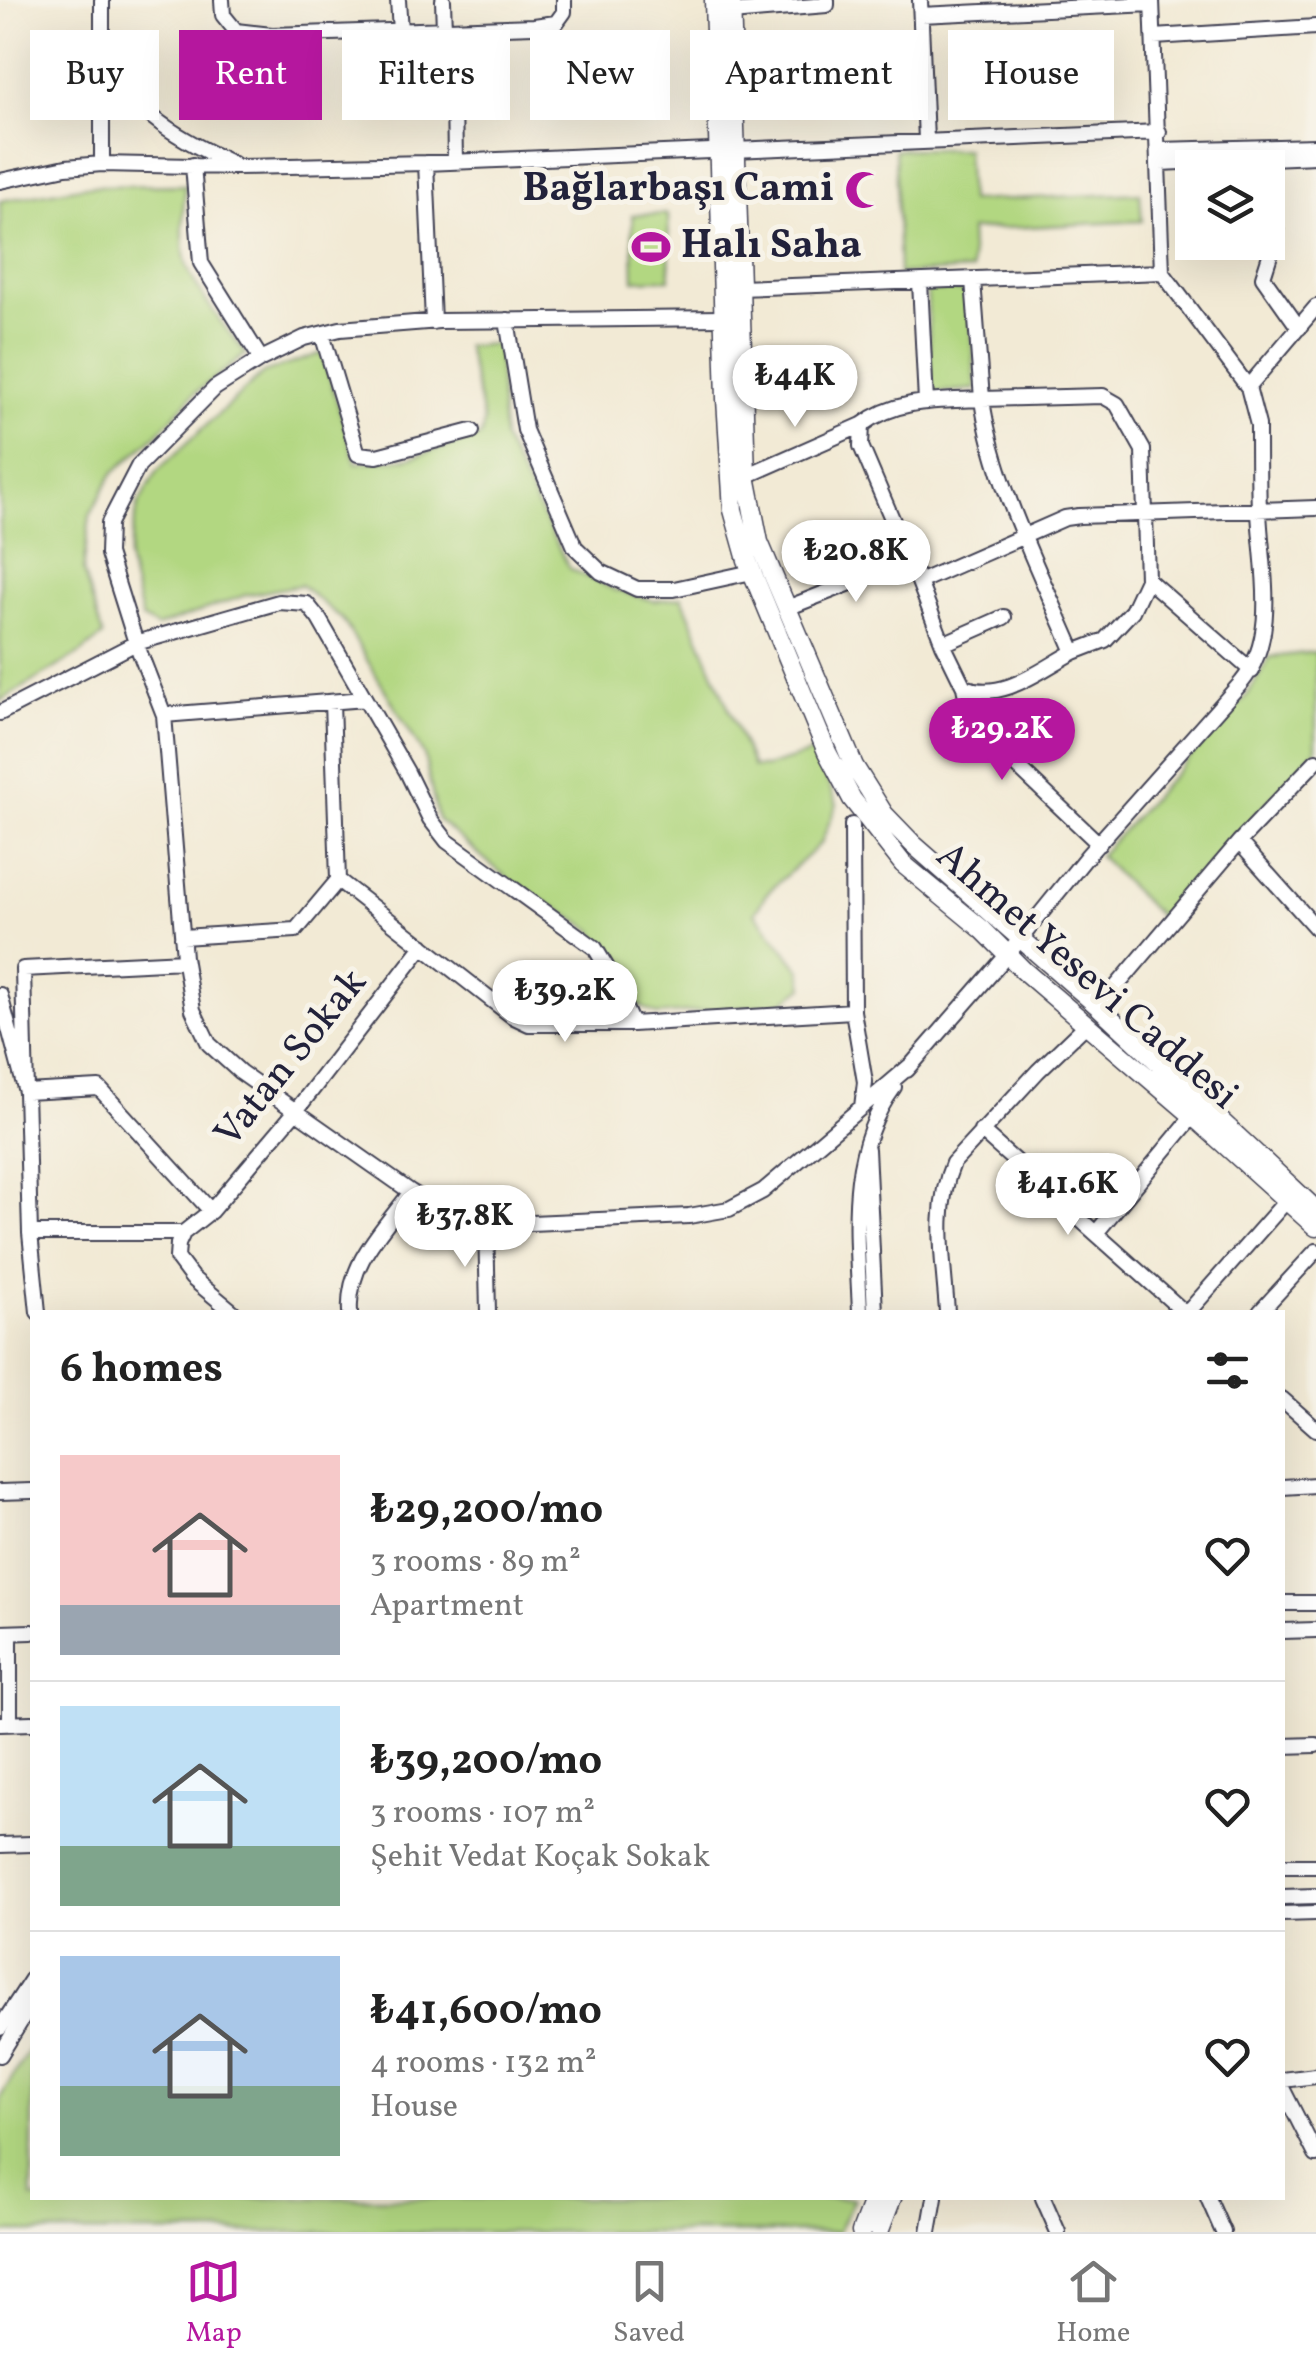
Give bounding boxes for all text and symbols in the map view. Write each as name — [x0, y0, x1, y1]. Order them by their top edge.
chip: Buy — [30, 30, 159, 120]
chip: Rent — [179, 30, 322, 120]
chip: Filters — [342, 30, 510, 120]
chip: New — [530, 30, 670, 120]
chip: Apartment — [690, 30, 928, 120]
chip: House — [948, 30, 1114, 120]
map controls — [1175, 150, 1285, 260]
button: layers — [1175, 150, 1285, 260]
place label: Bağlarbaşı Cami — [523, 162, 834, 218]
mosque icon: Bağlarbaşı Cami — [843, 169, 885, 211]
place label: Halı Saha — [681, 219, 862, 275]
sports icon: Halı Saha — [630, 226, 672, 268]
pin: ₺44K — [736, 345, 854, 430]
text: ₺44K — [755, 355, 835, 399]
pin: ₺20.8K — [775, 520, 937, 605]
text: ₺20.8K — [804, 530, 908, 574]
pin: ₺29.2K — [921, 698, 1083, 783]
text: ₺29.2K — [951, 708, 1053, 752]
street label: Ahmet Yesevi Caddesi — [923, 830, 1249, 1124]
street label: Vatan Sokak — [202, 958, 382, 1160]
pin: ₺39.2K — [484, 960, 646, 1045]
text: ₺39.2K — [514, 970, 616, 1014]
pin: ₺41.6K — [987, 1153, 1149, 1238]
text: ₺41.6K — [1017, 1163, 1119, 1207]
pin: ₺37.8K — [384, 1185, 546, 1270]
text: ₺37.8K — [416, 1195, 514, 1239]
text: 6 homes — [60, 1341, 223, 1400]
icon: filters — [1200, 1343, 1255, 1398]
text: ₺29,200/mo — [370, 1482, 603, 1541]
icon: home — [140, 1495, 260, 1615]
icon: heart — [1200, 1528, 1255, 1583]
text: 3 rooms · 89 m² — [370, 1541, 581, 1585]
text: Apartment — [370, 1585, 524, 1629]
text: ₺39,200/mo — [370, 1733, 602, 1792]
icon: home — [140, 1746, 260, 1866]
icon: heart — [1200, 1779, 1255, 1834]
text: 3 rooms · 107 m² — [370, 1792, 595, 1836]
text: Şehit Vedat Koçak Sokak — [370, 1836, 710, 1880]
text: ₺41,600/mo — [370, 1983, 602, 2042]
icon: home — [140, 1996, 260, 2116]
icon: heart — [1200, 2029, 1255, 2084]
text: 4 rooms · 132 m² — [370, 2042, 597, 2086]
text: House — [370, 2086, 458, 2130]
tab: Map — [186, 2254, 242, 2353]
tab: Saved — [613, 2254, 685, 2353]
tab: Home — [1056, 2254, 1130, 2353]

